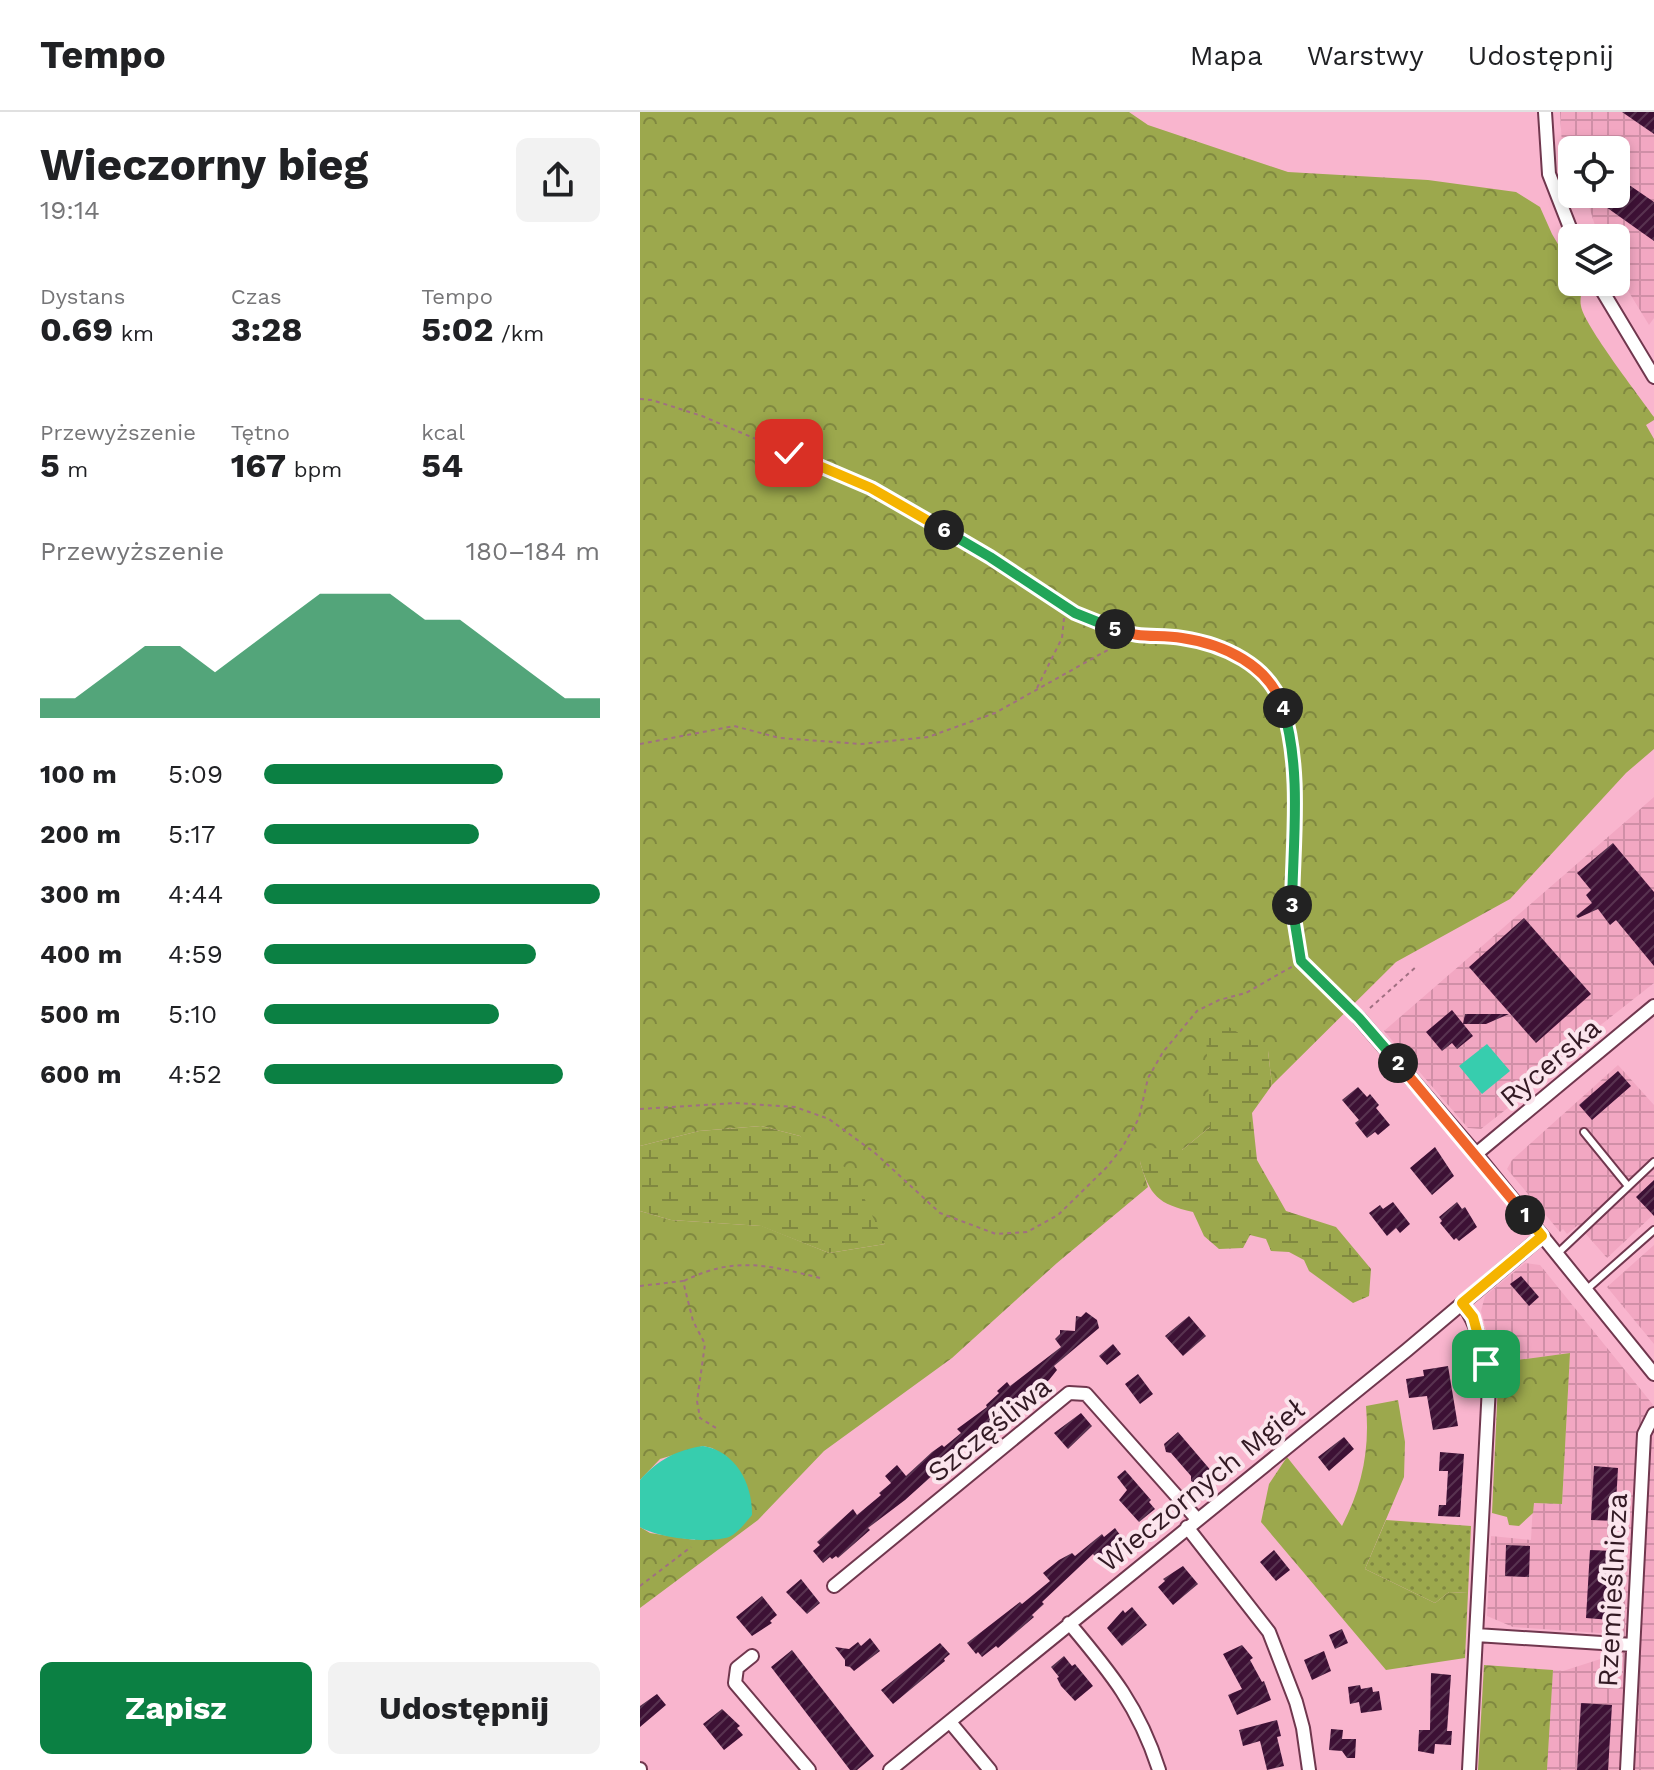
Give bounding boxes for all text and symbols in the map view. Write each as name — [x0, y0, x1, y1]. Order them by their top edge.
text: Tempo — [40, 33, 166, 77]
text: Mapa — [1190, 39, 1263, 72]
text: Warstwy — [1307, 39, 1424, 72]
text: Udostępnij — [1468, 39, 1614, 72]
map controls — [1558, 136, 1630, 296]
button: locate — [1558, 136, 1630, 208]
button: share — [516, 138, 600, 222]
text: Wieczorny bieg — [40, 139, 368, 191]
text: 19:14 — [40, 195, 100, 225]
button: layers — [1558, 224, 1630, 296]
text: Dystans — [40, 284, 125, 309]
text: Czas — [231, 284, 282, 309]
text: Tempo — [421, 284, 493, 309]
text: 0.69 — [40, 309, 113, 349]
text: 3:28 — [231, 309, 303, 349]
text: 5:02 — [421, 309, 494, 349]
text: km — [113, 321, 154, 346]
text: /km — [494, 321, 544, 346]
pin — [755, 419, 823, 487]
text: Przewyższenie — [40, 420, 196, 445]
text: Tętno — [231, 420, 290, 445]
text: kcal — [421, 420, 465, 445]
icon: check — [767, 431, 811, 475]
text: 5 — [40, 445, 60, 485]
text: 167 — [231, 445, 286, 485]
text: 54 — [421, 445, 463, 485]
text: m — [60, 457, 88, 482]
text: bpm — [286, 457, 342, 482]
pin: 6 — [924, 510, 964, 550]
text: 6 — [937, 517, 951, 542]
text: Przewyższenie — [40, 536, 224, 566]
text: 180–184 m — [466, 536, 600, 566]
pin: 5 — [1095, 609, 1135, 649]
text: 5 — [1109, 616, 1121, 641]
pin: 4 — [1263, 688, 1303, 728]
text: 4 — [1276, 695, 1290, 720]
text: 100 m — [40, 759, 117, 789]
text: 5:09 — [168, 759, 223, 789]
text: 200 m — [40, 819, 121, 849]
text: 5:17 — [168, 819, 216, 849]
text: 300 m — [40, 879, 121, 909]
text: 4:44 — [168, 879, 223, 909]
pin: 3 — [1272, 885, 1312, 925]
text: 3 — [1285, 892, 1299, 917]
text: 400 m — [40, 939, 122, 969]
text: 4:59 — [168, 939, 223, 969]
text: 500 m — [40, 999, 121, 1029]
text: 5:10 — [168, 999, 217, 1029]
street label: Rycerska — [1493, 1011, 1607, 1114]
pin: 2 — [1378, 1043, 1418, 1083]
text: 2 — [1391, 1050, 1405, 1075]
text: 600 m — [40, 1059, 121, 1089]
text: 4:52 — [168, 1059, 222, 1089]
pin: 1 — [1505, 1195, 1545, 1235]
text: 1 — [1520, 1202, 1530, 1227]
pin — [1452, 1330, 1520, 1398]
icon: arrive — [1464, 1342, 1508, 1386]
street label: Szczęśliwa — [921, 1370, 1058, 1489]
street label: Wieczornych Mgieł — [1092, 1392, 1311, 1579]
street label: Rzemieślnicza — [1591, 1492, 1634, 1688]
button: Zapisz — [40, 1662, 312, 1754]
button: Udostępnij — [328, 1662, 600, 1754]

